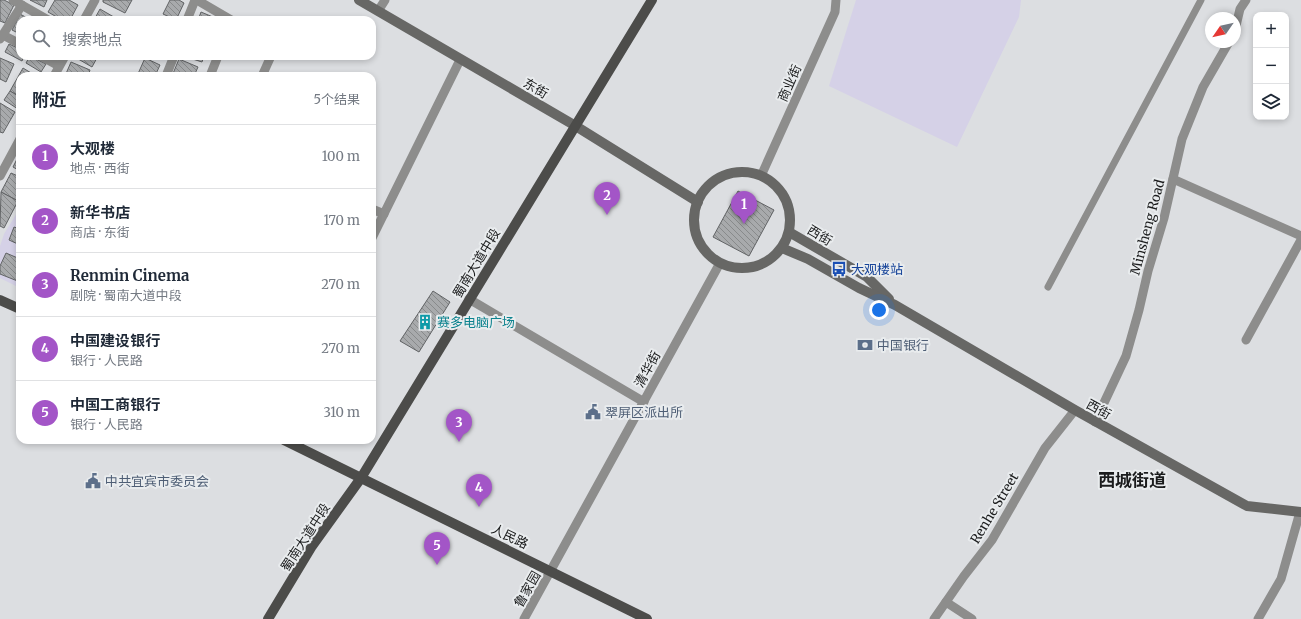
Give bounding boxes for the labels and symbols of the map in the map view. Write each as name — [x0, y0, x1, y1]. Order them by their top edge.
north arrow — [1205, 12, 1241, 48]
street label: 商业街 — [774, 62, 805, 104]
street label: 东街 — [520, 75, 551, 102]
street label: Minsheng Road — [1127, 177, 1168, 277]
pin: 2 — [594, 182, 620, 215]
pin: 1 — [731, 191, 757, 224]
street label: 西街 — [804, 221, 835, 249]
street label: 蜀南大道中段 — [449, 225, 504, 301]
bus stop icon: 大观楼站 — [830, 260, 848, 278]
place label: 大观楼站 — [851, 261, 903, 278]
your location — [869, 300, 889, 320]
building icon: 赛多电脑广场 — [416, 313, 434, 331]
place label: 赛多电脑广场 — [437, 314, 515, 331]
bank icon: 中国银行 — [856, 336, 874, 354]
place label: 中国银行 — [877, 337, 929, 354]
street label: 清华街 — [631, 348, 664, 390]
street label: 西街 — [1083, 396, 1114, 423]
public building icon: 翠屏区派出所 — [584, 403, 602, 421]
place label: 翠屏区派出所 — [605, 404, 683, 421]
pin: 3 — [446, 409, 472, 442]
district label: 西城街道 — [1098, 469, 1166, 491]
street label: Renhe Street — [967, 470, 1022, 547]
public building icon: 中共宜宾市委员会 — [84, 472, 102, 490]
place label: 中共宜宾市委员会 — [105, 473, 209, 490]
pin: 4 — [466, 474, 492, 507]
street label: 蜀南大道中段 — [277, 500, 334, 575]
street label: 人民路 — [489, 520, 531, 553]
pin: 5 — [424, 532, 450, 565]
street label: 鲁家园 — [510, 568, 545, 610]

